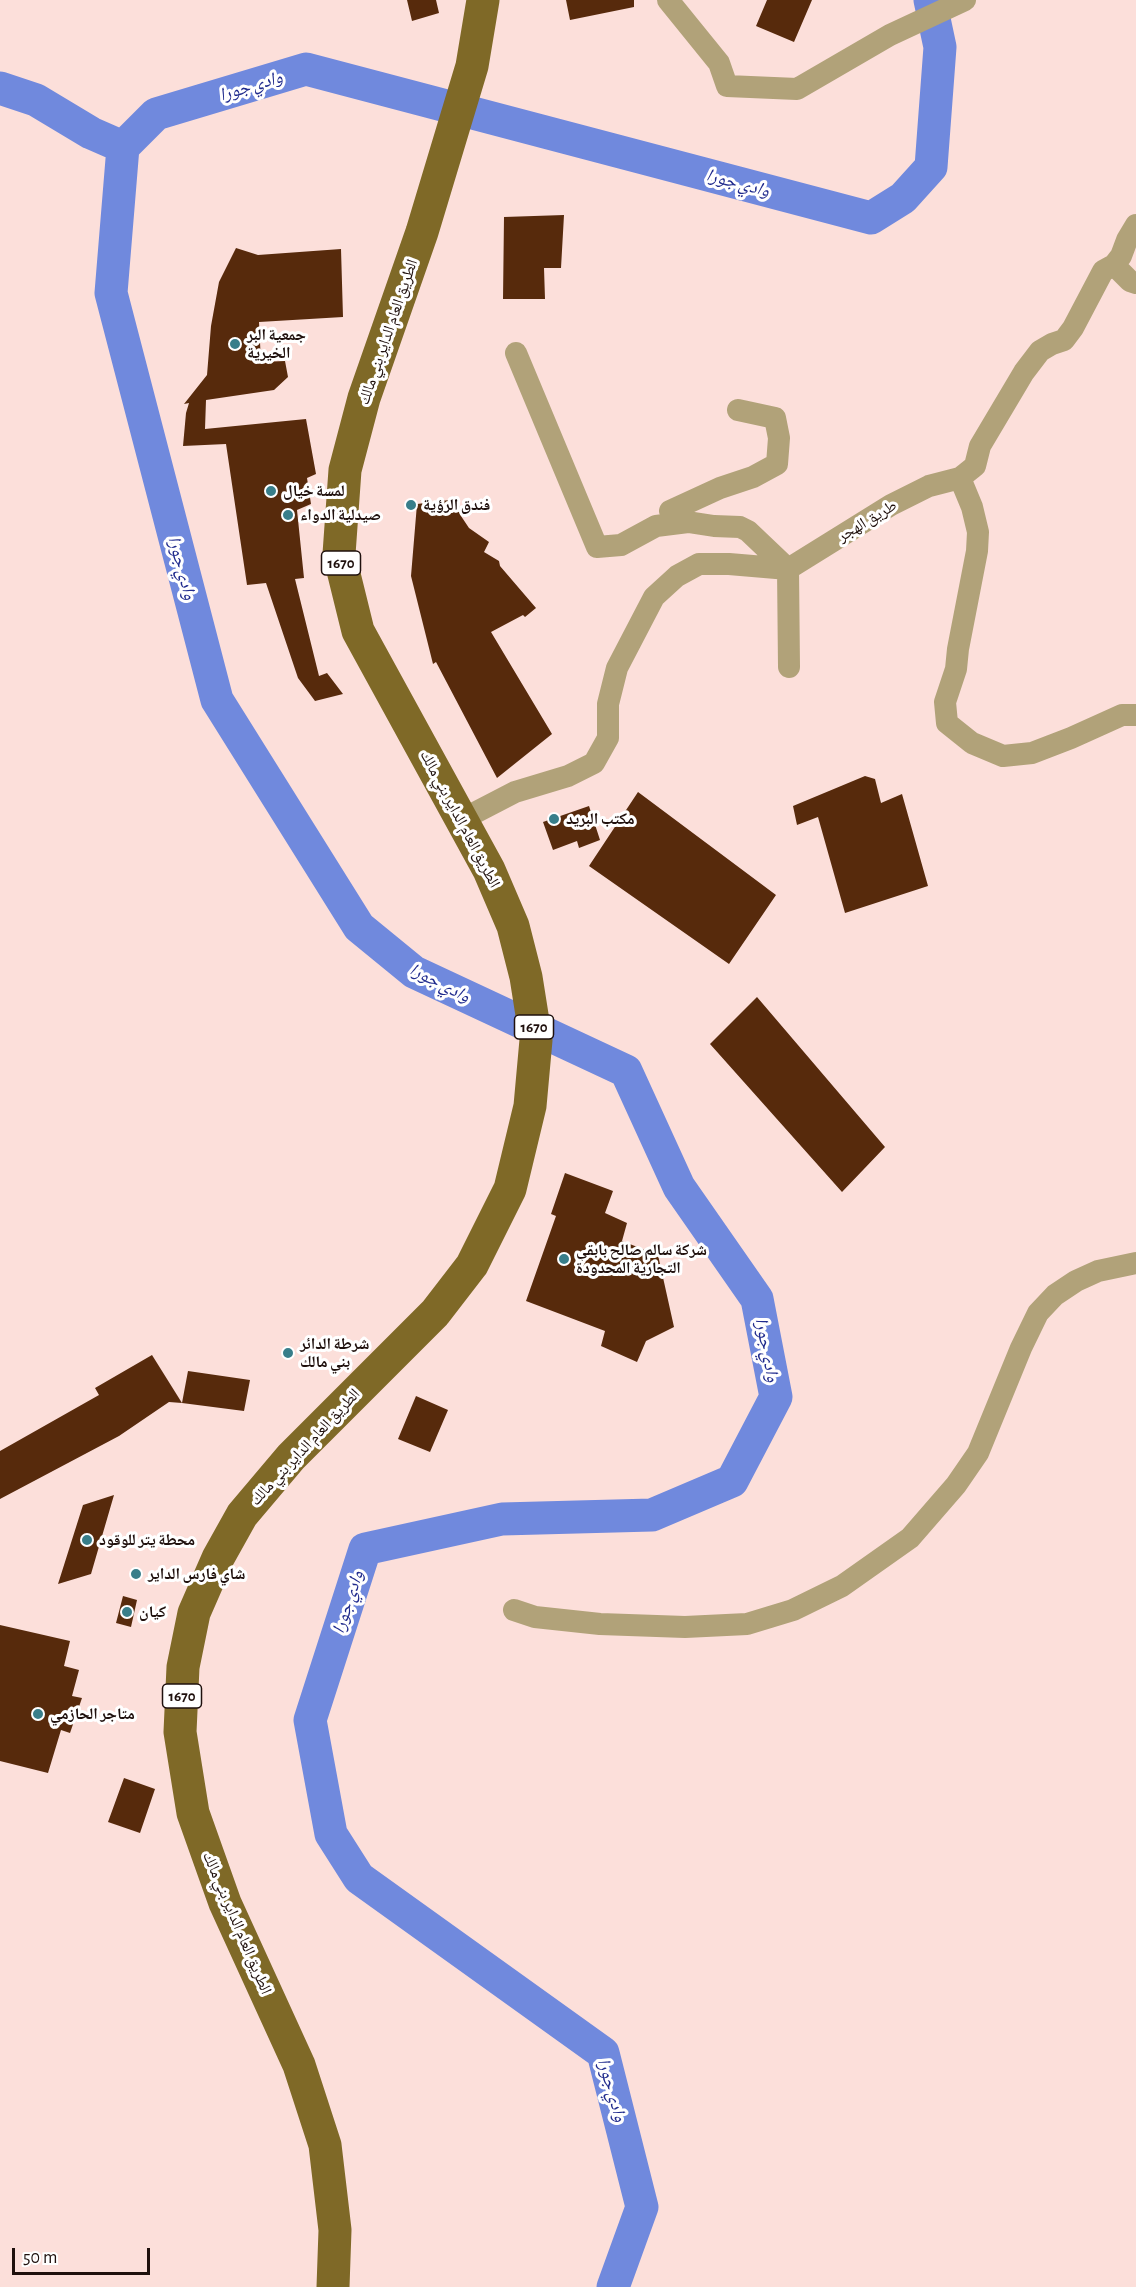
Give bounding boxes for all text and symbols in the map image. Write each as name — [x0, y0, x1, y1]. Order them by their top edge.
water label: وادي جورا — [217, 66, 285, 106]
water label: وادي جورا — [704, 164, 772, 202]
street label: الطريق العام الداير بني مالك — [354, 257, 422, 407]
place label: جمعية البر الخيرية — [247, 325, 306, 363]
marker: جمعية البر الخيرية — [228, 337, 242, 351]
place label: لمسة خيال — [283, 481, 345, 501]
marker: لمسة خيال — [264, 484, 278, 498]
place label: فندق الرؤية — [423, 495, 490, 515]
street label: طريق الهجر — [834, 496, 900, 546]
marker: فندق الرؤية — [404, 498, 418, 512]
place label: صيدلية الدواء — [300, 505, 381, 525]
marker: صيدلية الدواء — [281, 508, 295, 522]
water label: وادي جورا — [163, 534, 201, 602]
road number: 1670 — [322, 551, 360, 575]
street label: الطريق العام الداير بني مالك — [416, 747, 504, 891]
place label: مكتب البريد — [566, 809, 635, 829]
marker: مكتب البريد — [547, 812, 561, 826]
water label: وادي جورا — [406, 959, 474, 1007]
road number: 1670 — [514, 1015, 554, 1039]
place label: شركة سالم صالح بابقي التجارية المحدودة — [576, 1240, 707, 1278]
marker: شركة سالم صالح بابقي التجارية المحدودة — [557, 1252, 571, 1266]
water label: وادي جورا — [750, 1316, 784, 1384]
place label: شرطة الدائر بني مالك — [300, 1334, 370, 1372]
marker: شرطة الدائر بني مالك — [281, 1346, 295, 1360]
street label: الطريق العام الداير بني مالك — [246, 1385, 364, 1509]
place label: محطة يتر للوقود — [99, 1530, 195, 1550]
marker: محطة يتر للوقود — [80, 1533, 94, 1547]
place label: شاي فارس الداير — [148, 1564, 245, 1584]
marker: شاي فارس الداير — [129, 1567, 143, 1581]
water label: وادي جورا — [328, 1568, 368, 1636]
place label: كيان — [139, 1602, 166, 1622]
marker: كيان — [120, 1605, 134, 1619]
road number: 1670 — [162, 1684, 201, 1708]
place label: متاجر الحازمي — [50, 1704, 135, 1724]
marker: متاجر الحازمي — [31, 1707, 45, 1721]
street label: الطريق العام الداير بني مالك — [198, 1849, 276, 1997]
water label: وادي جورا — [593, 2056, 631, 2124]
scale bar — [15, 2236, 153, 2274]
text: 50 m — [23, 2249, 57, 2267]

